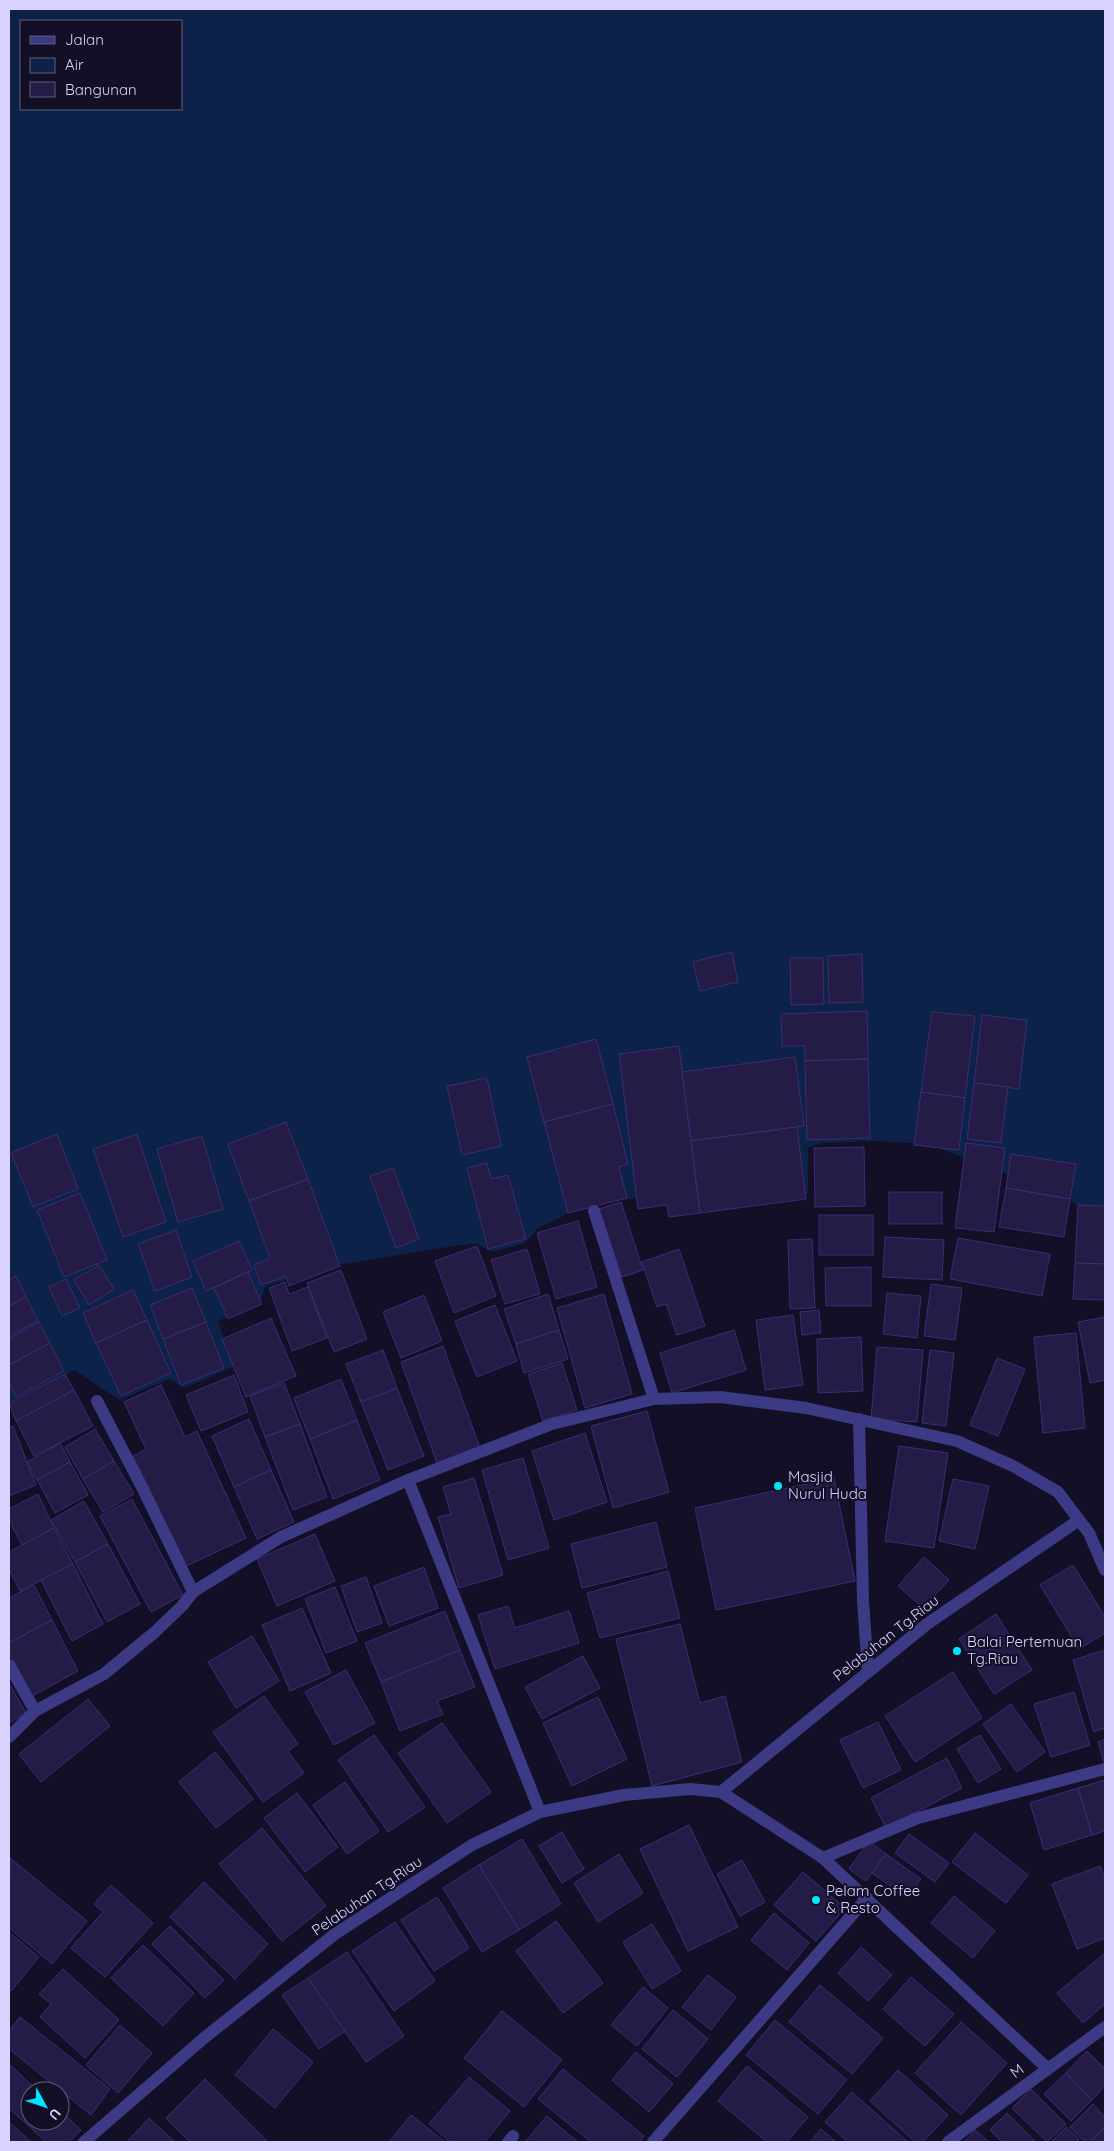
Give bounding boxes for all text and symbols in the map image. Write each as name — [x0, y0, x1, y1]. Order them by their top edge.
legend — [20, 20, 182, 110]
text: Jalan — [65, 30, 104, 49]
text: Air — [65, 55, 84, 74]
text: Bangunan — [65, 80, 137, 99]
place label: Masjid Nurul Huda — [788, 1467, 867, 1503]
marker: Masjid Nurul Huda — [772, 1480, 784, 1492]
street label: Pelabuhan Tg.Riau — [829, 1590, 942, 1685]
place label: Balai Pertemuan Tg.Riau — [967, 1632, 1082, 1668]
marker: Balai Pertemuan Tg.Riau — [951, 1645, 963, 1657]
street label: Pelabuhan Tg.Riau — [308, 1852, 426, 1940]
place label: Pelam Coffee & Resto — [826, 1881, 920, 1917]
marker: Pelam Coffee & Resto — [810, 1894, 822, 1906]
street label: M — [1006, 2059, 1027, 2082]
north arrow — [20, 2081, 70, 2131]
text: U — [45, 2105, 65, 2124]

